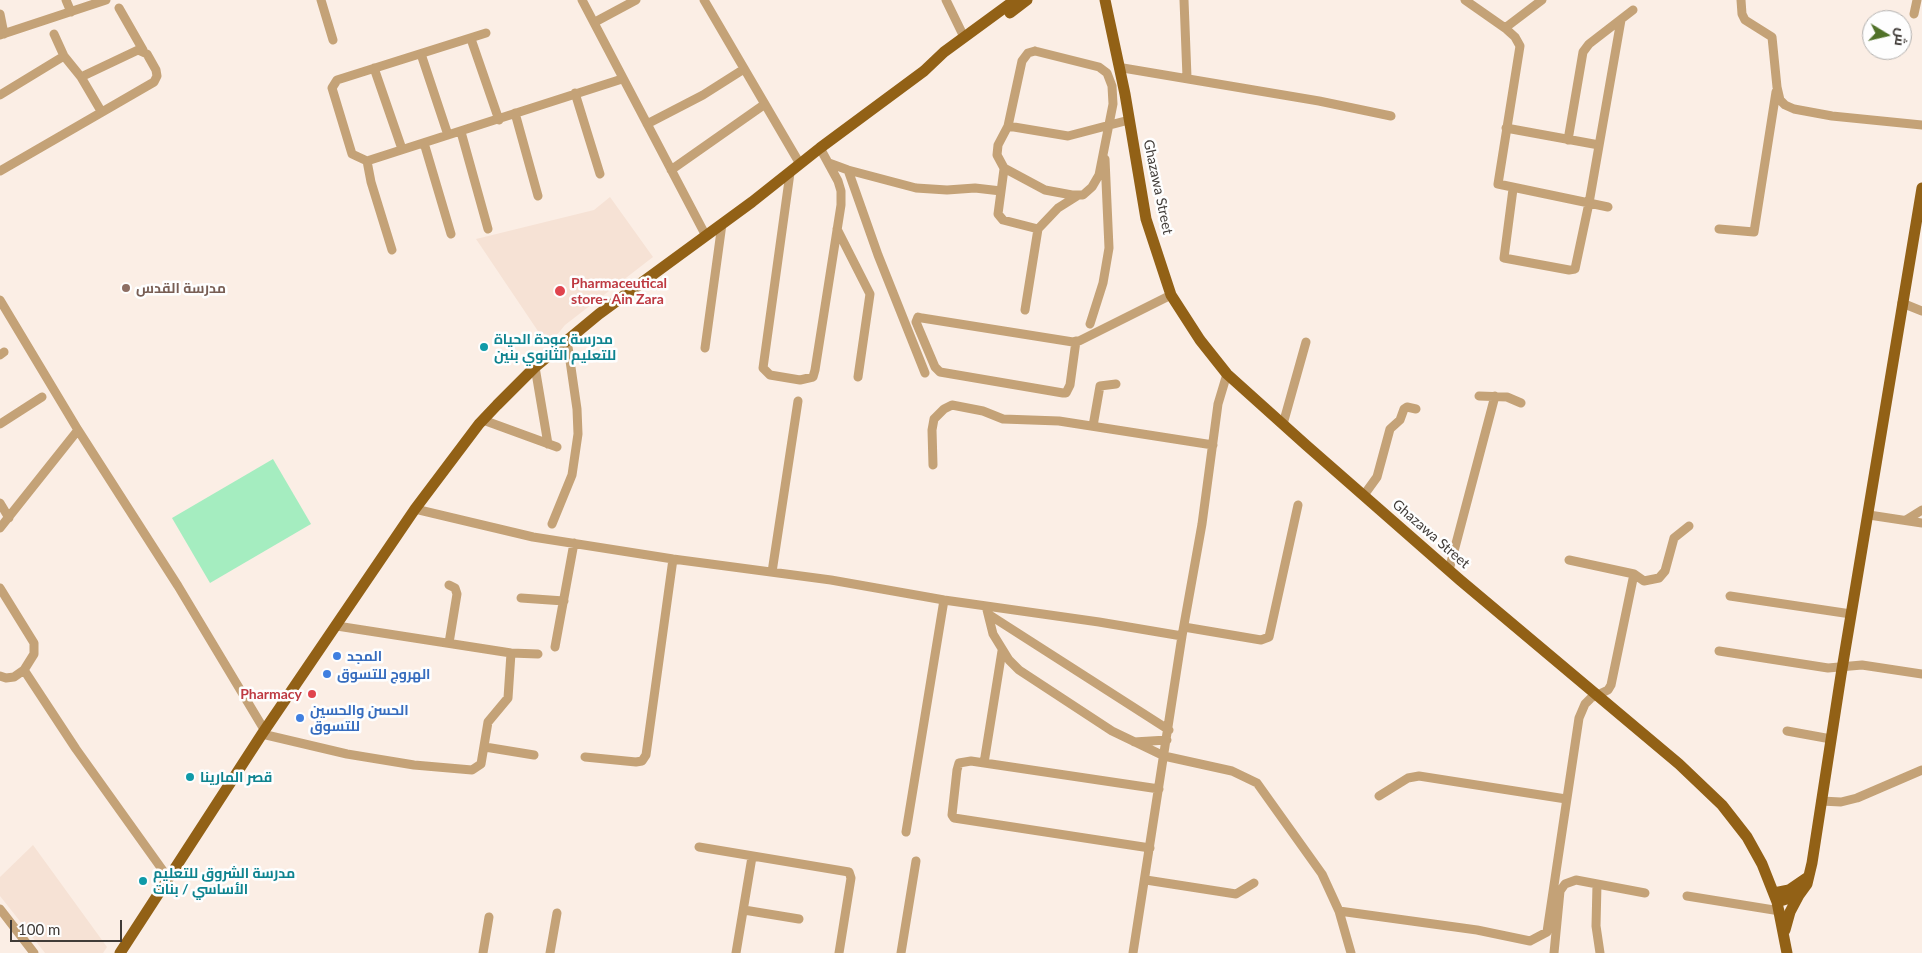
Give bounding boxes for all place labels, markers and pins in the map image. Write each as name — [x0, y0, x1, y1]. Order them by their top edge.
place label: Pharmaceutical store- Ain Zara — [571, 275, 667, 308]
place label: مدرسة القدس — [136, 280, 226, 296]
marker: مدرسة القدس — [120, 282, 132, 294]
marker: Pharmaceutical store- Ain Zara — [553, 284, 567, 298]
place label: مدرسة عودة الحياة للتعليم الثانوي بنين — [494, 331, 616, 364]
marker: مدرسة عودة الحياة للتعليم الثانوي بنين — [478, 341, 490, 353]
place label: المجد — [347, 648, 382, 664]
marker: المجد — [331, 650, 343, 662]
place label: الهروج للتسوق — [337, 666, 430, 682]
marker: الهروج للتسوق — [321, 668, 333, 680]
place label: Pharmacy — [240, 686, 302, 702]
marker: Pharmacy — [306, 688, 318, 700]
place label: الحسن والحسين للتسوق — [310, 702, 409, 734]
marker: الحسن والحسين للتسوق — [294, 712, 306, 724]
place label: قصر المارينا — [200, 769, 272, 785]
marker: قصر المارينا — [184, 771, 196, 783]
place label: مدرسة الشروق للتعليم الأساسي / بنات — [153, 865, 295, 898]
marker: مدرسة الشروق للتعليم الأساسي / بنات — [137, 875, 149, 887]

